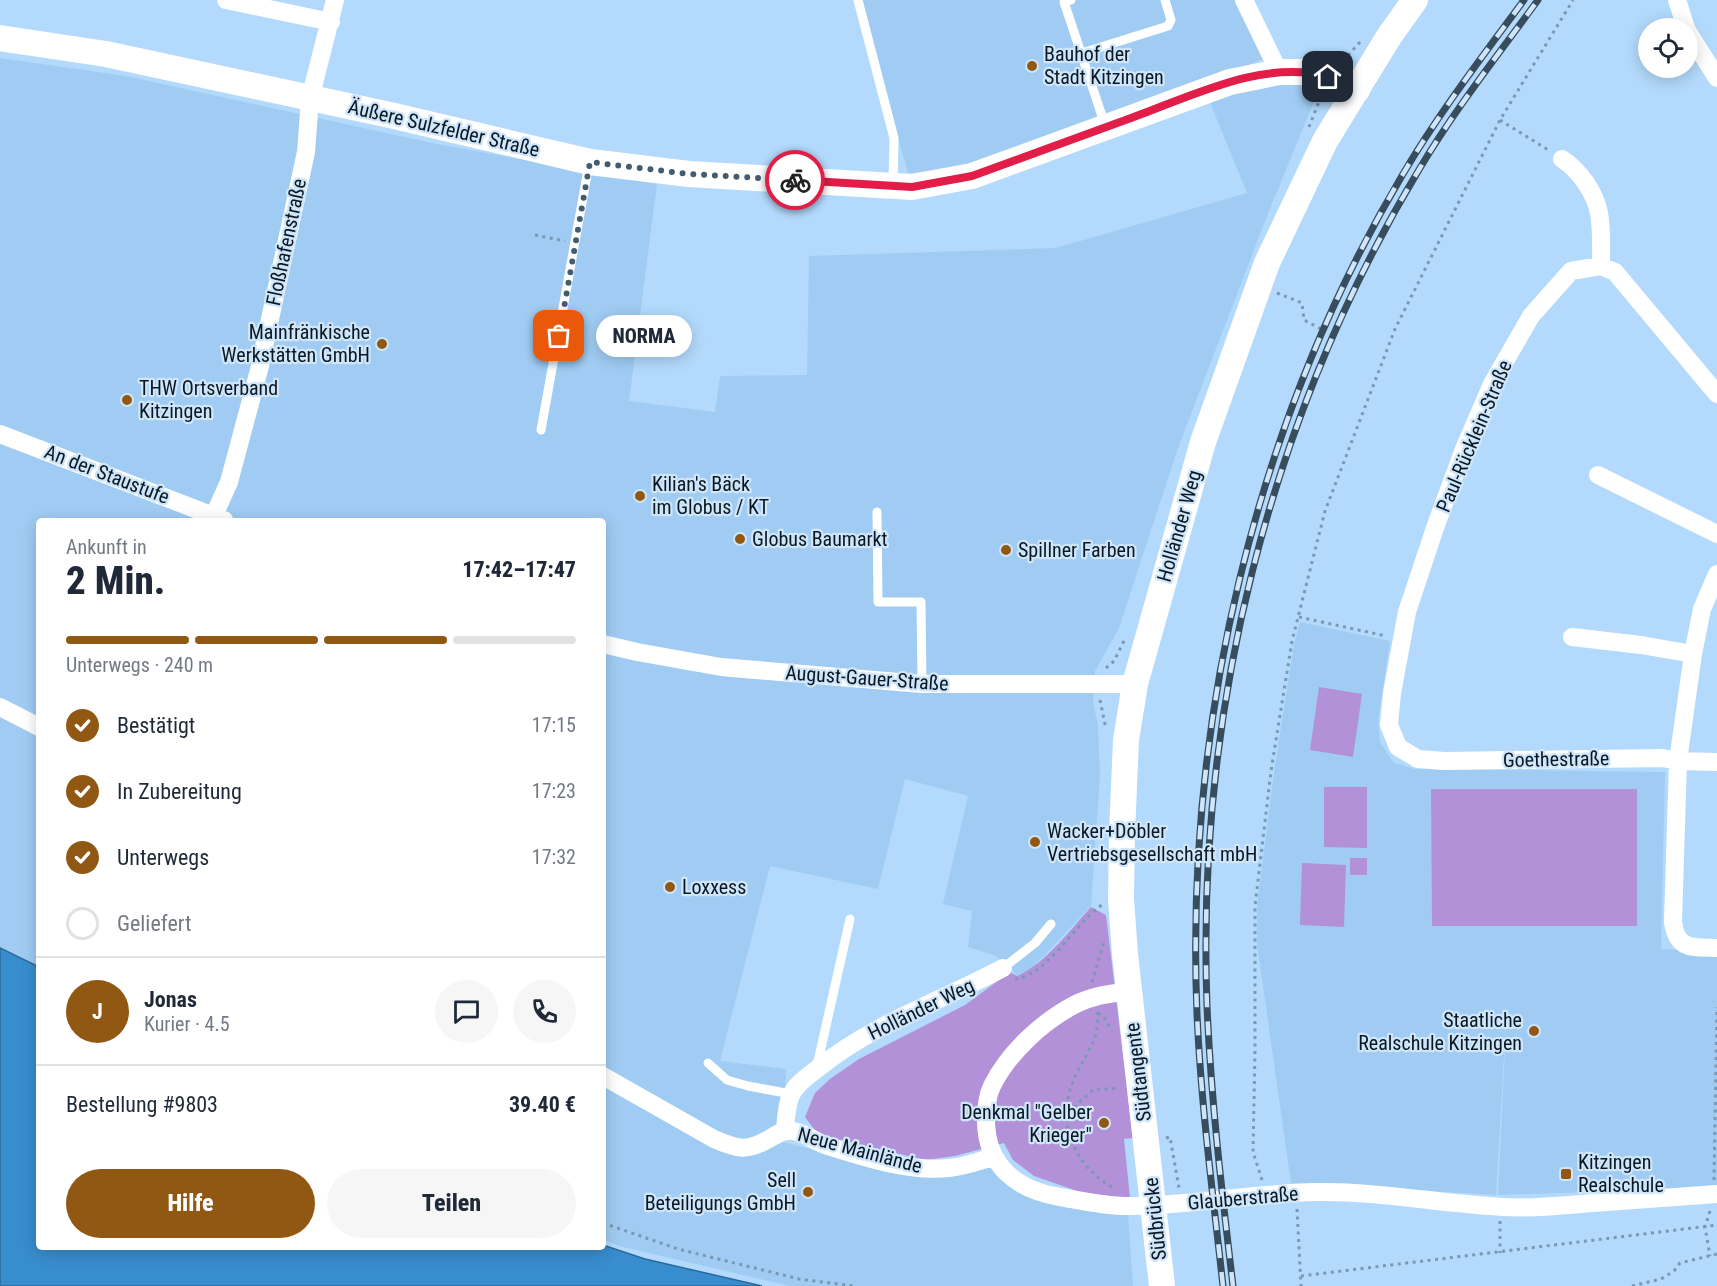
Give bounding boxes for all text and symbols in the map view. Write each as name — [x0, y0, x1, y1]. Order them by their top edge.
map controls — [1638, 18, 1698, 78]
button: locate — [1638, 18, 1698, 78]
place label: Bauhof der Stadt Kitzingen — [1044, 42, 1164, 89]
pin — [1302, 51, 1353, 102]
marker: Bauhof der Stadt Kitzingen — [1025, 59, 1039, 73]
icon: home — [1311, 60, 1344, 93]
street label: Äußere Sulzfelder Straße — [346, 94, 542, 162]
courier — [765, 150, 825, 210]
icon: bike — [779, 164, 812, 197]
street label: Floßhafenstraße — [261, 176, 311, 308]
pin — [533, 310, 584, 361]
callout: NORMA — [595, 315, 691, 357]
icon: bag — [542, 319, 575, 352]
place label: Mainfränkische Werkstätten GmbH — [221, 320, 370, 367]
text: NORMA — [613, 324, 675, 348]
marker: Mainfränkische Werkstätten GmbH — [375, 337, 389, 351]
street label: Paul-Rücklein-Straße — [1431, 356, 1517, 516]
place label: THW Ortsverband Kitzingen — [139, 376, 278, 423]
marker: THW Ortsverband Kitzingen — [120, 393, 134, 407]
street label: An der Staustufe — [41, 439, 173, 509]
street label: Holländer Weg — [1152, 467, 1206, 585]
place label: Kilian's Bäck im Globus / KT — [652, 472, 769, 519]
marker: Kilian's Bäck im Globus / KT — [633, 489, 647, 503]
place label: Globus Baumarkt — [752, 527, 888, 551]
marker: Globus Baumarkt — [733, 532, 747, 546]
text: Ankunft in — [66, 535, 147, 559]
place label: Spillner Farben — [1018, 538, 1136, 562]
marker: Spillner Farben — [999, 543, 1013, 557]
text: 17:42–17:47 — [462, 557, 576, 582]
text: 2 Min. — [66, 558, 165, 604]
text: Unterwegs · 240 m — [66, 653, 213, 677]
street label: August-Gauer-Straße — [785, 660, 949, 696]
icon: check — [66, 709, 99, 742]
text: Bestätigt — [117, 713, 195, 738]
text: 17:15 — [532, 713, 576, 737]
street label: Goethestraße — [1503, 746, 1609, 772]
icon: check — [66, 775, 99, 808]
text: In Zubereitung — [117, 779, 242, 804]
text: 17:23 — [532, 779, 576, 803]
place label: Wacker+Döbler Vertriebsgesellschaft mbH — [1047, 819, 1257, 866]
marker: Wacker+Döbler Vertriebsgesellschaft mbH — [1028, 835, 1042, 849]
icon: check — [66, 841, 99, 874]
text: Unterwegs — [117, 845, 209, 870]
text: 17:32 — [532, 845, 576, 869]
place label: Loxxess — [682, 875, 746, 899]
marker: Loxxess — [663, 880, 677, 894]
text: Geliefert — [117, 911, 192, 936]
street label: Holländer Weg — [864, 973, 978, 1045]
button: chat — [435, 980, 498, 1043]
button: phone — [513, 980, 576, 1043]
text: Jonas — [144, 987, 197, 1012]
text: J — [92, 999, 103, 1024]
place label: Staatliche Realschule Kitzingen — [1358, 1008, 1522, 1055]
text: Kurier · 4.5 — [144, 1012, 230, 1036]
street label: Südtangente — [1120, 1021, 1156, 1123]
marker: Staatliche Realschule Kitzingen — [1527, 1024, 1541, 1038]
text: Bestellung #9803 — [66, 1092, 218, 1117]
text: 39.40 € — [509, 1092, 576, 1117]
place label: Denkmal "Gelber Krieger" — [961, 1100, 1092, 1147]
marker: Denkmal "Gelber Krieger" — [1097, 1116, 1111, 1130]
street label: Neue Mainlände — [795, 1122, 925, 1178]
place label: Kitzingen Realschule — [1578, 1150, 1664, 1197]
marker: Kitzingen Realschule — [1559, 1167, 1573, 1181]
place label: Sell Beteiligungs GmbH — [645, 1168, 796, 1215]
button: Hilfe — [66, 1169, 315, 1238]
button: Teilen — [327, 1169, 576, 1238]
street label: Südbrücke — [1139, 1176, 1171, 1262]
street label: Glauberstraße — [1187, 1181, 1299, 1215]
marker: Sell Beteiligungs GmbH — [801, 1185, 815, 1199]

